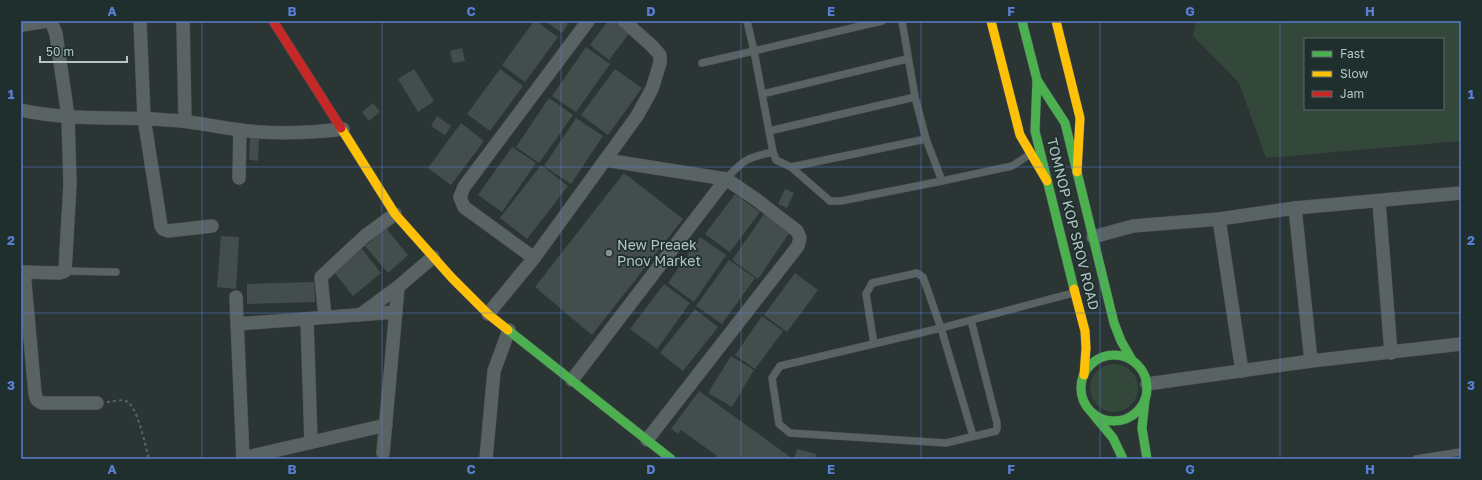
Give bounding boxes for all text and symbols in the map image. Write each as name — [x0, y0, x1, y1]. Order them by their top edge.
text: A — [107, 3, 117, 19]
text: B — [287, 3, 297, 19]
text: C — [466, 3, 476, 19]
text: D — [646, 3, 656, 19]
text: E — [827, 3, 835, 19]
text: F — [1007, 3, 1015, 19]
text: G — [1185, 3, 1195, 19]
text: H — [1365, 3, 1375, 19]
scale bar — [40, 38, 127, 64]
legend — [1304, 38, 1444, 110]
text: 50 m — [46, 44, 74, 59]
text: Fast — [1340, 46, 1365, 61]
text: Slow — [1340, 66, 1368, 81]
text: 1 — [8, 86, 15, 102]
text: Jam — [1340, 86, 1364, 101]
text: 1 — [1468, 86, 1475, 102]
street label: TOMNOP KOP SROV ROAD — [1044, 136, 1103, 312]
text: 2 — [7, 232, 15, 248]
text: 2 — [1467, 232, 1475, 248]
place label: New Preaek Pnov Market — [617, 236, 701, 269]
marker: New Preaek Pnov Market — [604, 248, 614, 258]
text: 3 — [7, 377, 15, 393]
text: 3 — [1467, 377, 1475, 393]
text: A — [107, 461, 117, 477]
text: B — [287, 461, 297, 477]
text: C — [466, 461, 476, 477]
text: D — [646, 461, 656, 477]
text: E — [827, 461, 835, 477]
text: F — [1007, 461, 1015, 477]
text: G — [1185, 461, 1195, 477]
text: H — [1365, 461, 1375, 477]

